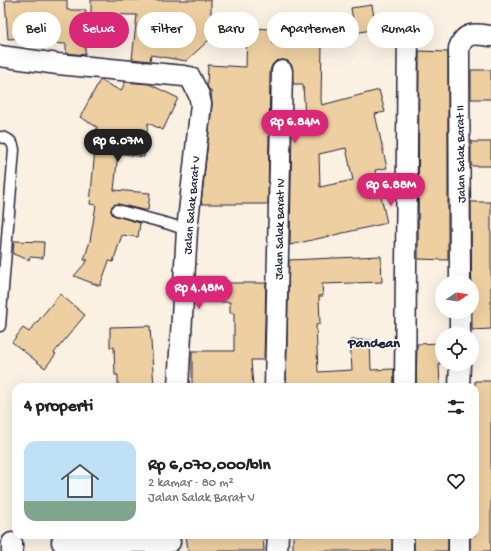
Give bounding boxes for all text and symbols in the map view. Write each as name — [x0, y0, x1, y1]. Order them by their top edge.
chip: Beli — [12, 12, 61, 48]
chip: Sewa — [69, 12, 129, 48]
chip: Filter — [137, 12, 196, 48]
chip: Baru — [204, 12, 259, 48]
chip: Apartemen — [267, 12, 359, 48]
chip: Rumah — [367, 12, 434, 48]
street label: Jalan Salak Barat II — [454, 105, 470, 203]
pin: Rp 6.84M — [254, 110, 336, 144]
text: Rp 6.84M — [270, 115, 320, 130]
pin: Rp 6.07M — [77, 129, 159, 163]
text: Rp 6.07M — [93, 134, 143, 149]
street label: Jalan Salak Barat V — [182, 155, 204, 255]
pin: Rp 6.88M — [350, 173, 432, 207]
street label: Jalan Salak Barat IV — [273, 178, 289, 280]
text: Rp 6.88M — [366, 178, 416, 193]
north arrow — [435, 275, 479, 319]
map controls — [435, 275, 479, 371]
pin: Rp 4.48M — [158, 276, 240, 310]
text: Rp 4.48M — [175, 281, 223, 296]
button: locate — [435, 327, 479, 371]
district label: Pandean — [347, 336, 400, 353]
icon: filters — [445, 396, 467, 418]
text: 4 properti — [24, 397, 93, 417]
text: Rp 6,070,000/bln — [148, 456, 271, 476]
icon: home — [56, 457, 104, 505]
icon: heart — [445, 470, 467, 492]
text: 2 kamar · 80 m² — [148, 476, 234, 491]
text: Jalan Salak Barat V — [148, 491, 255, 506]

